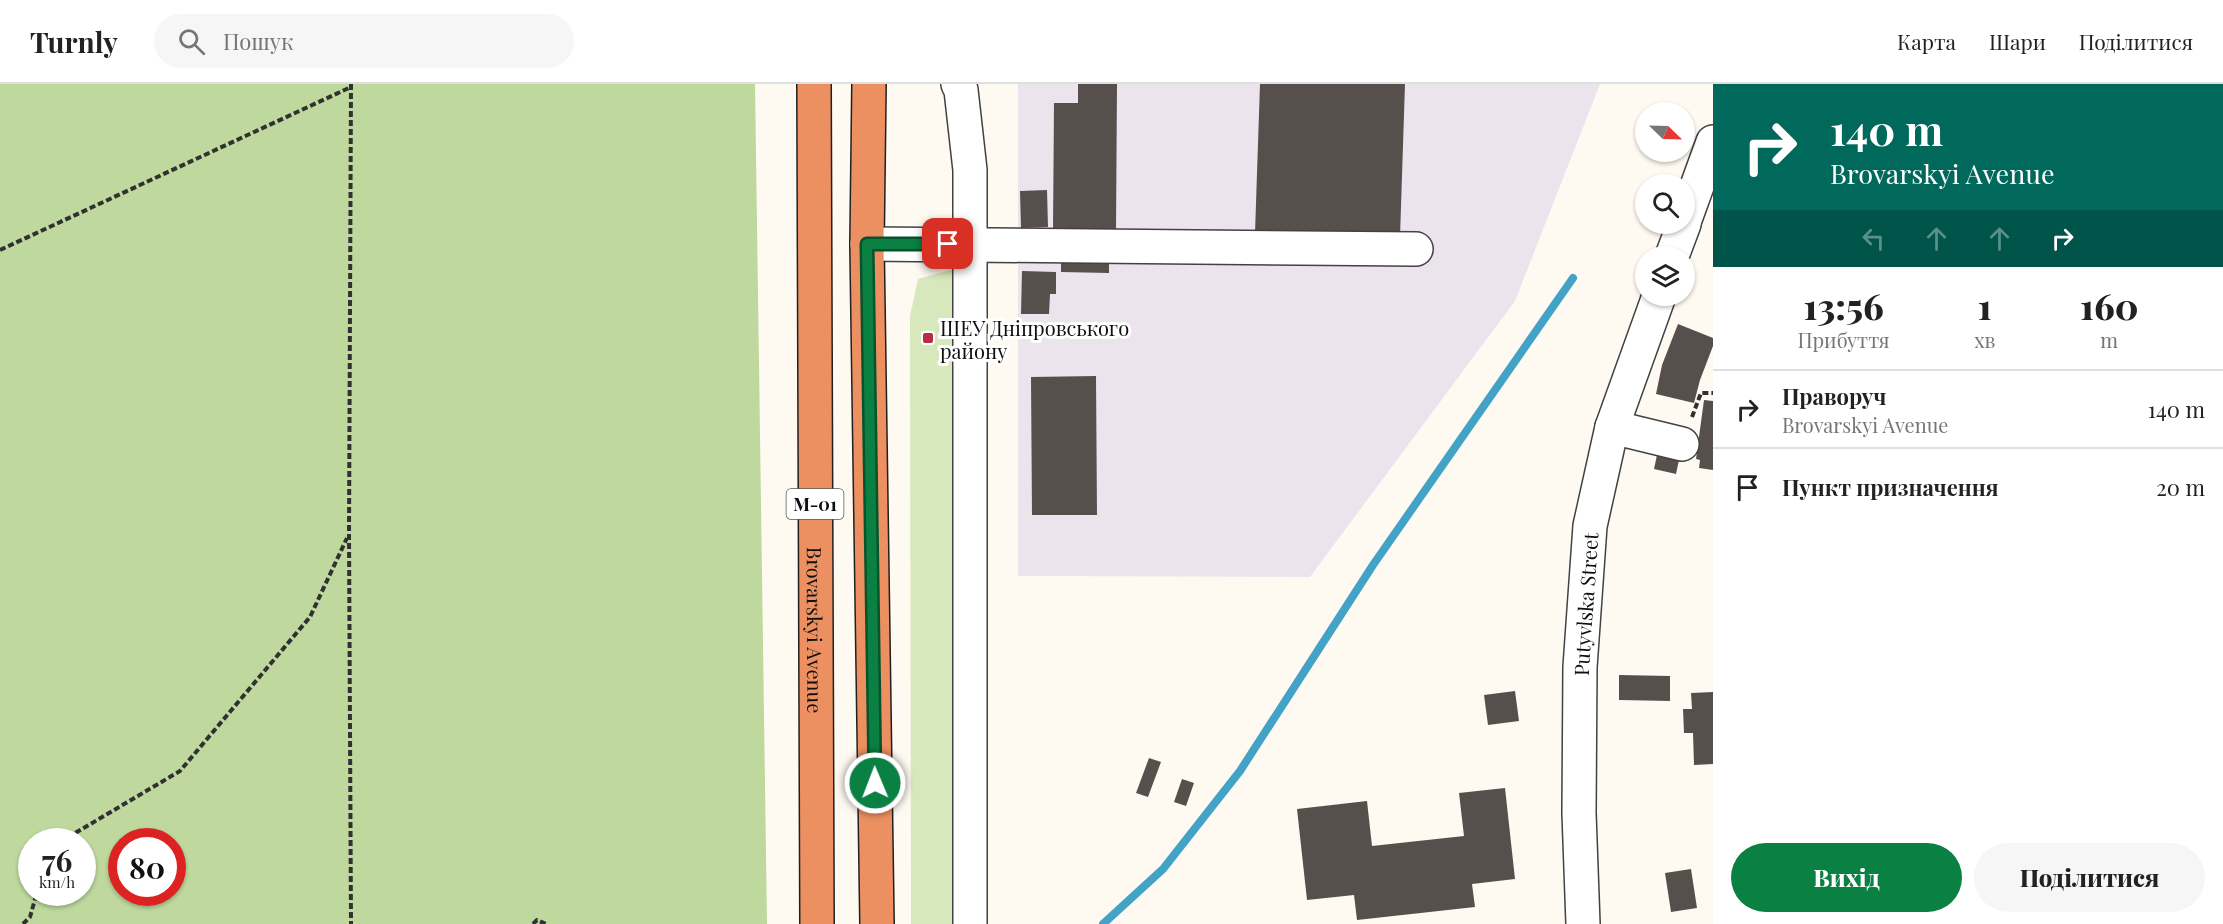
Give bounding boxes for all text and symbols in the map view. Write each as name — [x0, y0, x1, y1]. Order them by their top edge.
search box — [154, 14, 574, 68]
text: Turnly — [30, 23, 118, 60]
icon: search — [175, 25, 208, 58]
text: Пошук — [223, 26, 293, 56]
text: Карта — [1897, 27, 1956, 55]
text: Шари — [1989, 27, 2046, 55]
text: Поділитися — [2079, 27, 2193, 55]
text: 140 m — [1830, 101, 1943, 157]
north arrow — [1635, 102, 1695, 162]
map controls — [1635, 102, 1695, 306]
icon: right — [1731, 108, 1809, 186]
text: Brovarskyi Avenue — [1830, 155, 2055, 191]
button: search — [1635, 174, 1695, 234]
pin — [922, 218, 973, 269]
icon: left — [1857, 222, 1890, 255]
icon: ahead — [1920, 222, 1953, 255]
icon: ahead — [1983, 222, 2016, 255]
icon: right — [2046, 222, 2079, 255]
icon: arrive — [931, 227, 964, 260]
button: layers — [1635, 246, 1695, 306]
text: 13:56 — [1803, 281, 1884, 329]
text: 1 — [1978, 281, 1992, 329]
text: 160 — [2080, 281, 2138, 329]
place label: ШЕУ Дніпровського району — [940, 314, 1129, 364]
text: Прибуття — [1798, 326, 1890, 353]
text: хв — [1974, 326, 1995, 353]
text: m — [2100, 326, 2118, 353]
marker: ШЕУ Дніпровського району — [921, 331, 935, 345]
text: Праворуч — [1782, 381, 1886, 411]
icon: right — [1731, 393, 1764, 426]
text: 140 m — [2148, 394, 2205, 424]
text: Brovarskyi Avenue — [1782, 411, 1948, 438]
icon: arrive — [1731, 471, 1764, 504]
text: Пункт призначення — [1782, 472, 1999, 502]
text: 20 m — [2156, 472, 2205, 502]
road number: М-01 — [786, 489, 844, 519]
street label: Putyvlska Street — [1566, 531, 1603, 676]
street label: Brovarskyi Avenue — [802, 547, 830, 713]
position arrow — [843, 751, 907, 815]
speed limit sign: 80 — [108, 828, 186, 906]
text: 76 — [42, 840, 72, 880]
button: Вихід — [1731, 843, 1962, 912]
button: Поділитися — [1974, 843, 2205, 912]
text: km/h — [39, 872, 75, 892]

